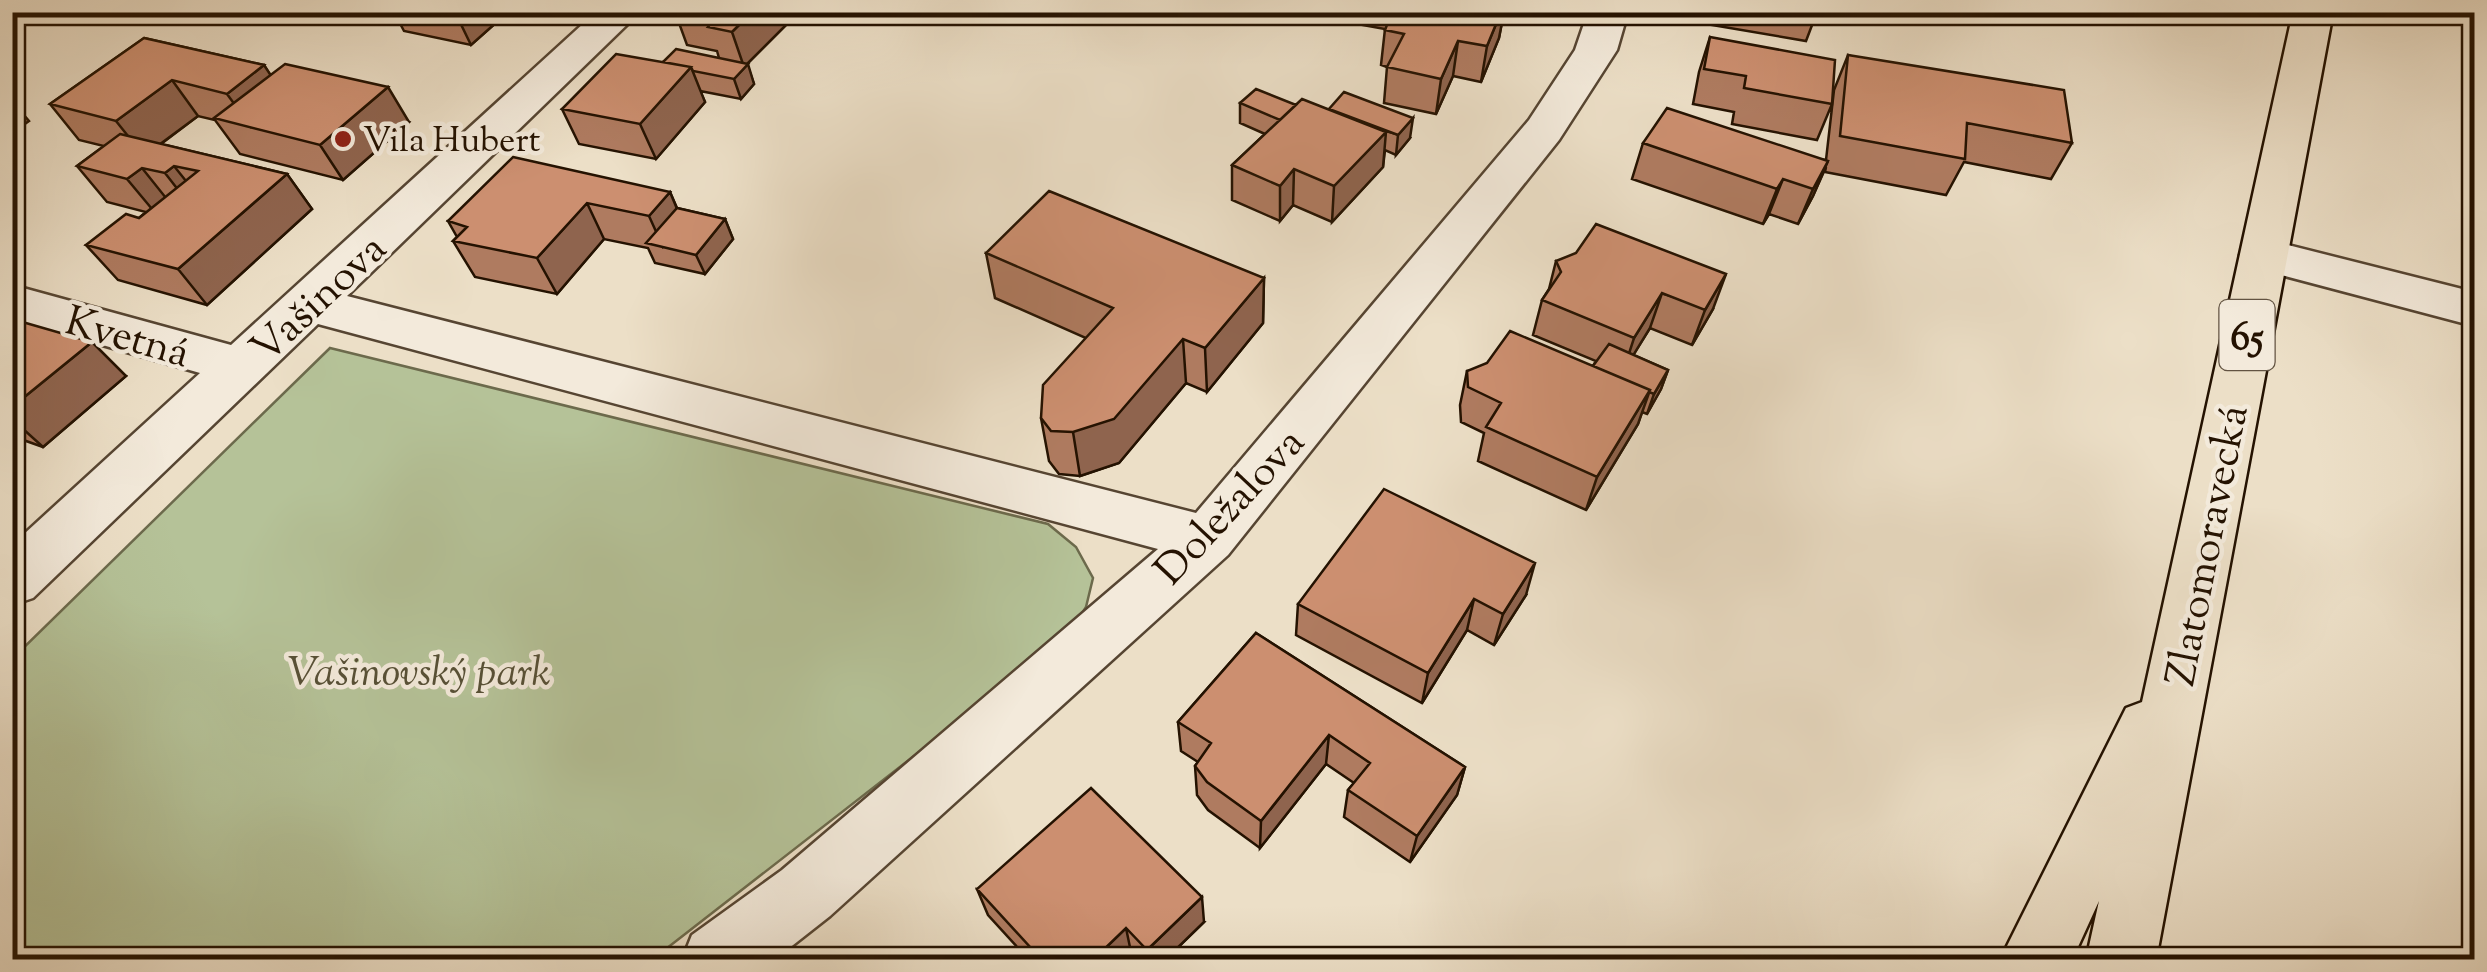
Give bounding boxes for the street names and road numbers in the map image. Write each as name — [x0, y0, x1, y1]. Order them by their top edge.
street label: Vašinova — [239, 222, 402, 379]
street label: Kvetná — [57, 293, 196, 386]
road number: 65 — [2220, 300, 2274, 370]
street label: Zlatomoravecká — [2153, 400, 2267, 691]
street label: Doležalova — [1143, 416, 1321, 601]

